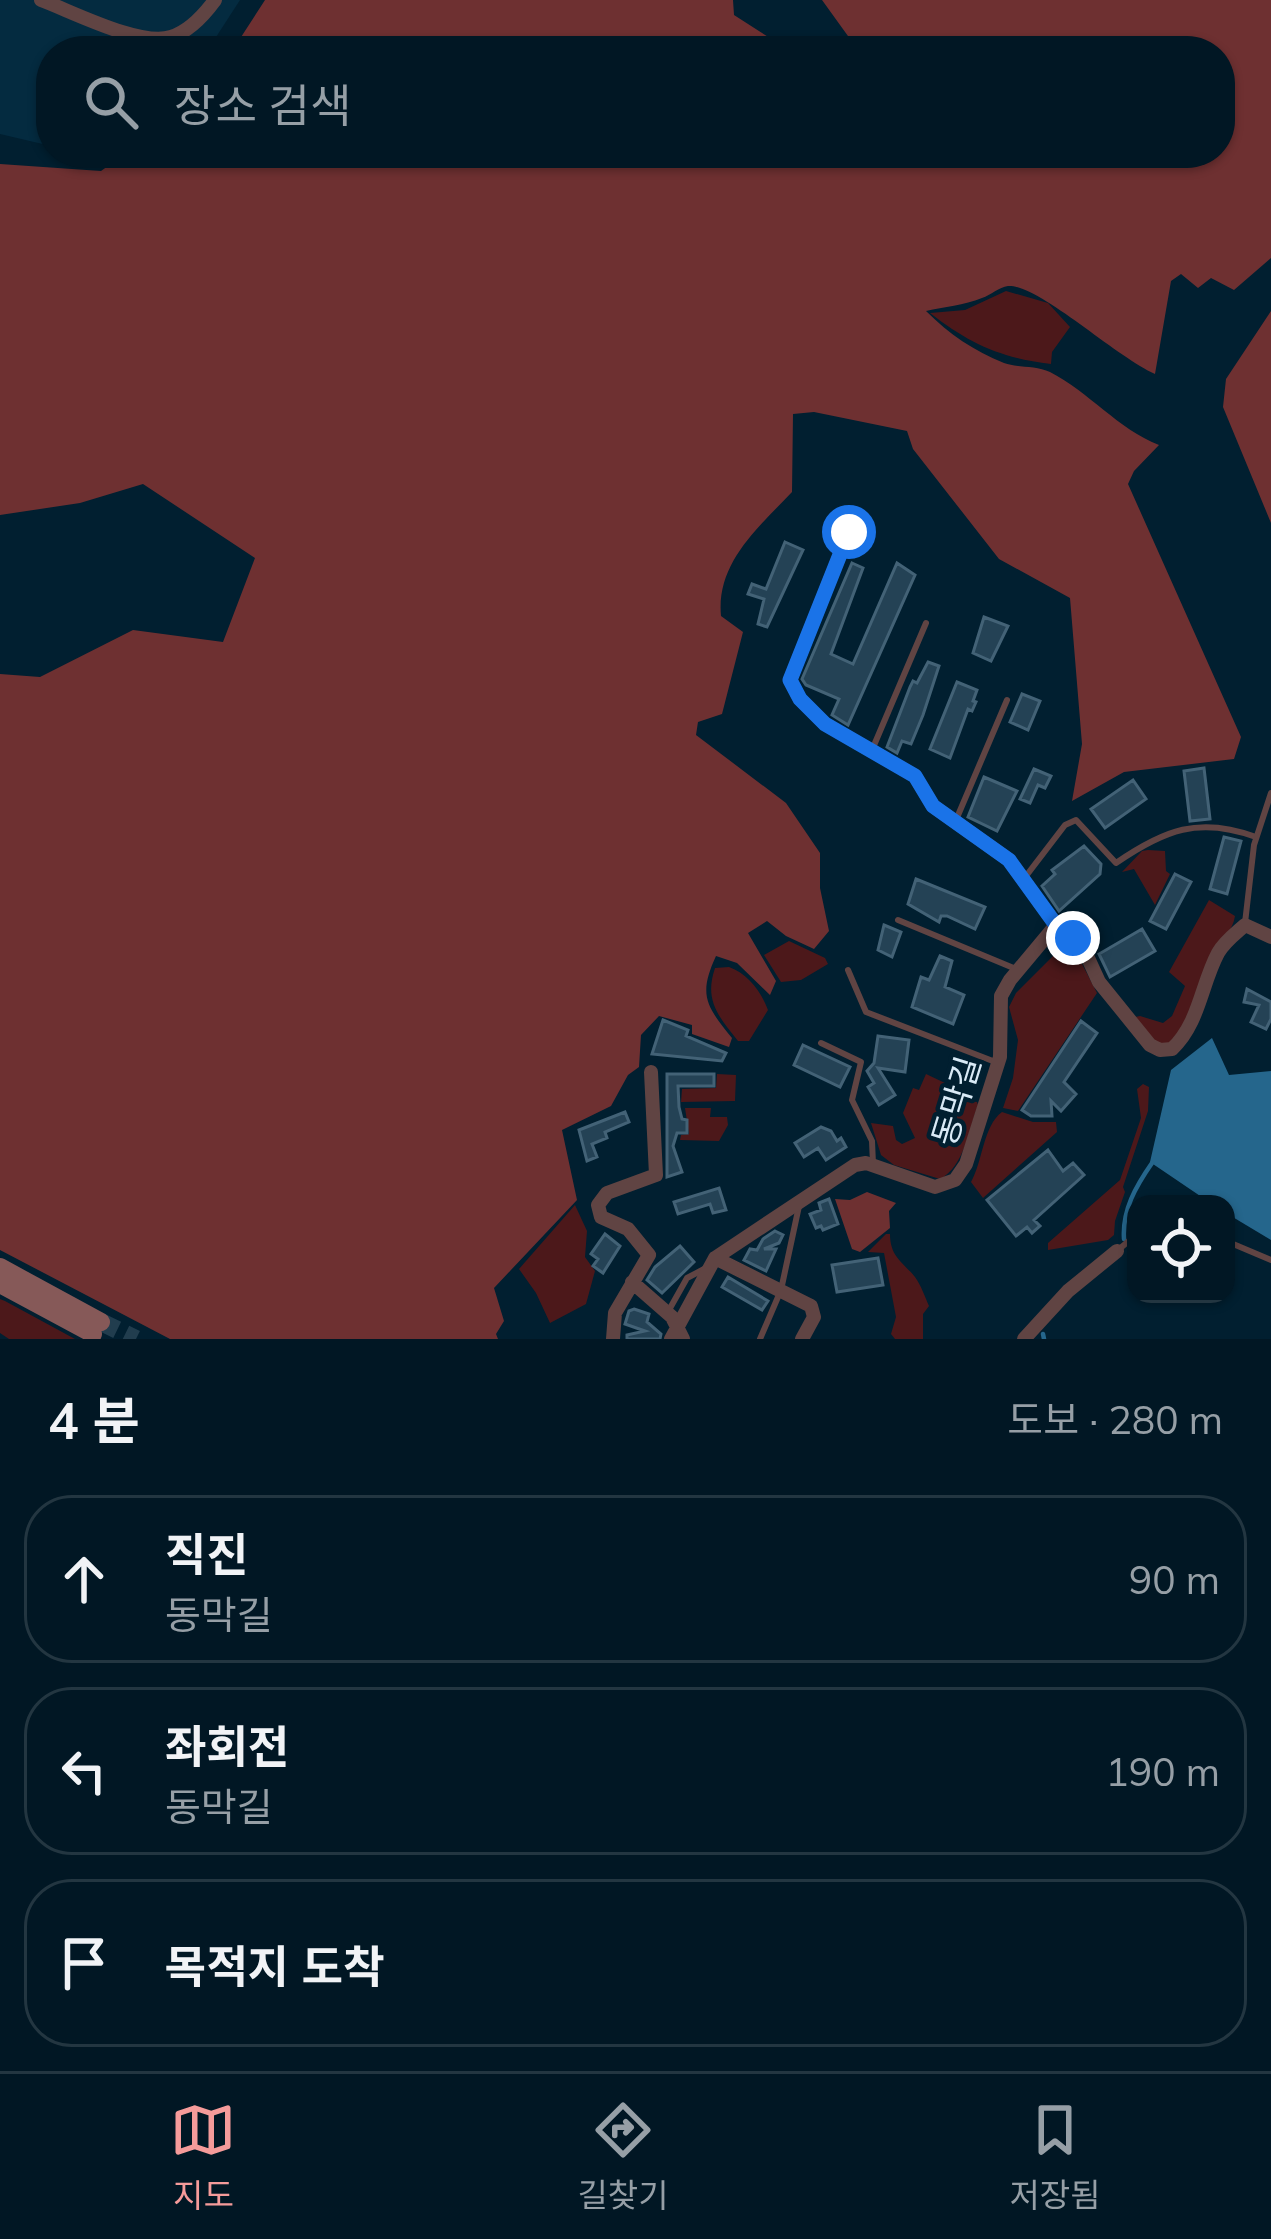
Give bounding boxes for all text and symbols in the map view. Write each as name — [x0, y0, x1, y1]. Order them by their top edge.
search box — [36, 36, 1235, 168]
icon: search — [78, 69, 144, 135]
text: 장소 검색 — [174, 77, 351, 133]
route start — [822, 505, 876, 559]
route end — [1046, 911, 1100, 965]
street label: 동막길 — [923, 1051, 988, 1150]
map controls — [1127, 1195, 1235, 1303]
button: locate — [1127, 1195, 1235, 1303]
text: 4 분 — [48, 1388, 140, 1452]
text: 도보 · 280 m — [1007, 1395, 1223, 1444]
text: 직진 — [165, 1526, 248, 1582]
icon: ahead — [51, 1546, 117, 1612]
text: 90 m — [1129, 1555, 1220, 1604]
text: 동막길 — [165, 1590, 273, 1639]
text: 좌회전 — [165, 1718, 289, 1774]
icon: left — [51, 1738, 117, 1804]
text: 190 m — [1105, 1747, 1220, 1796]
text: 동막길 — [165, 1782, 273, 1831]
icon: arrive — [51, 1930, 117, 1996]
text: 목적지 도착 — [165, 1938, 384, 1994]
tab: 지도 — [170, 2097, 236, 2217]
tab: 길찾기 — [577, 2097, 669, 2217]
tab: 저장됨 — [1009, 2097, 1101, 2217]

